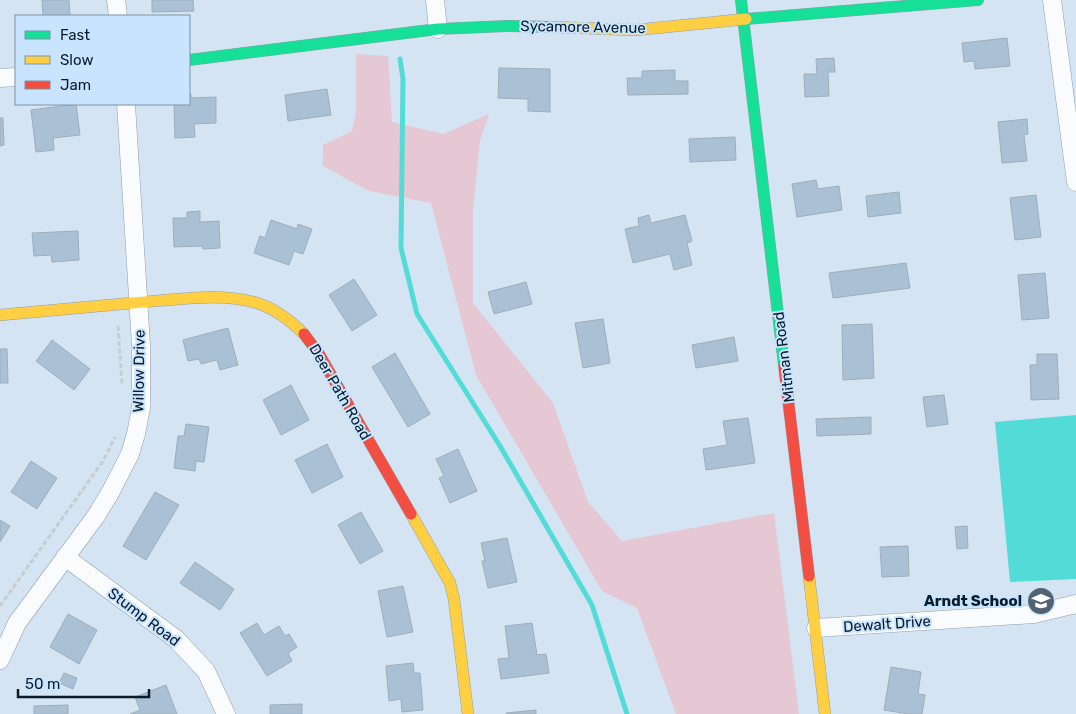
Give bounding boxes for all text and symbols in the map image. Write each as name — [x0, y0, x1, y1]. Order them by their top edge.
legend — [15, 15, 190, 105]
street label: Sycamore Avenue — [520, 17, 646, 37]
text: Fast — [60, 26, 90, 44]
text: Slow — [60, 51, 93, 69]
text: Jam — [60, 76, 91, 94]
street label: Mitman Road — [770, 311, 798, 403]
street label: Willow Drive — [129, 329, 149, 413]
street label: Deer Path Road — [305, 341, 375, 443]
street label: Stump Road — [104, 584, 184, 650]
school or university icon: Arndt School — [1026, 586, 1056, 616]
place label: Arndt School — [924, 592, 1022, 610]
street label: Dewalt Drive — [843, 612, 931, 636]
scale bar — [18, 666, 149, 698]
text: 50 m — [25, 675, 60, 693]

